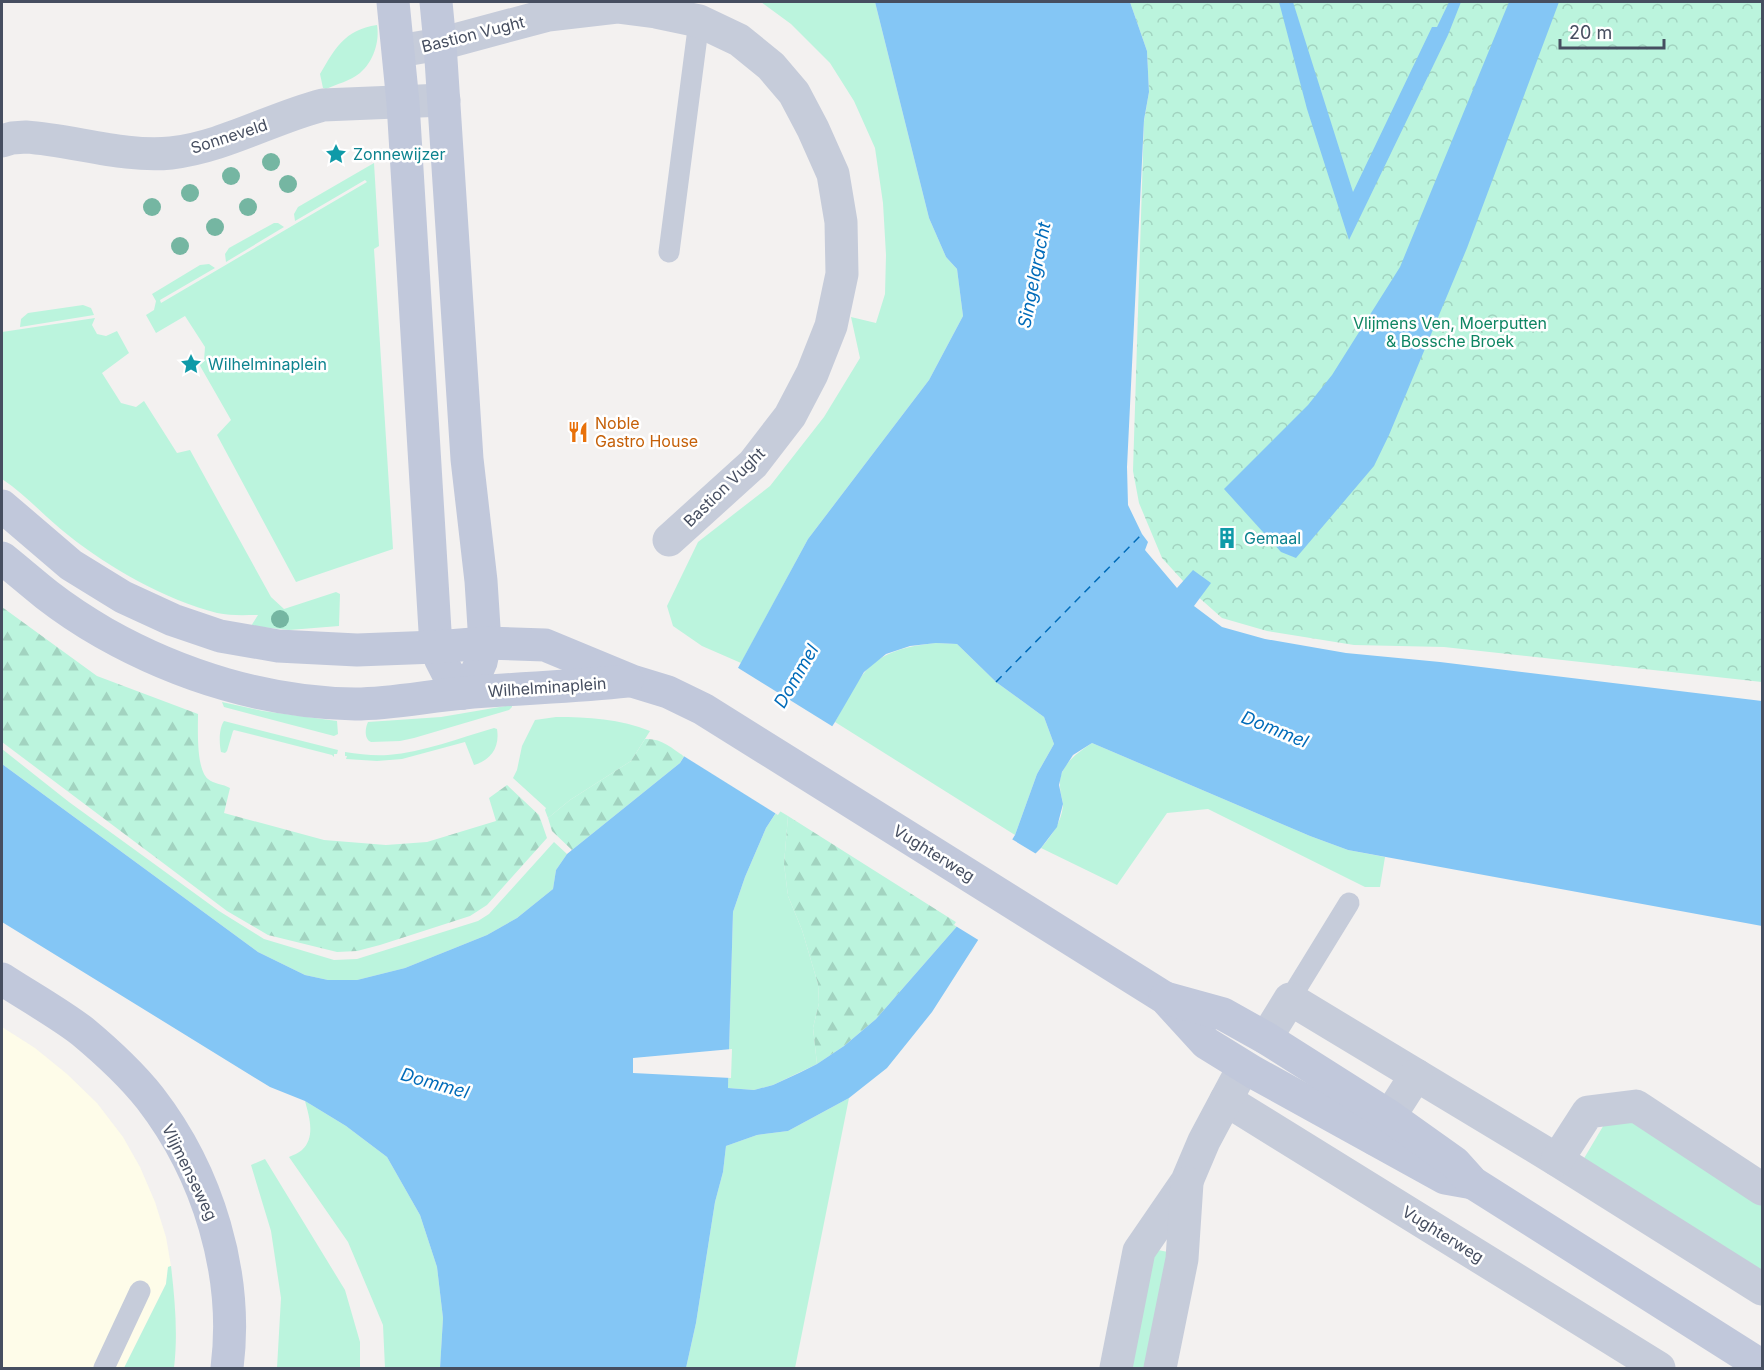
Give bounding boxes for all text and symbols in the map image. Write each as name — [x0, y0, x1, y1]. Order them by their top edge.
street label: Bastion Vught — [419, 12, 527, 56]
scale bar — [1560, 12, 1664, 50]
text: 20 m — [1569, 22, 1612, 43]
street label: Sonneveld — [188, 114, 270, 158]
place icon: Zonnewijzer — [324, 142, 348, 166]
place label: Zonnewijzer — [353, 144, 445, 164]
water label: Singelgracht — [1013, 219, 1055, 330]
park label: Vlijmens Ven, Moerputten & Bossche Broek — [1353, 313, 1547, 351]
place icon: Wilhelminaplein — [179, 352, 203, 376]
place label: Wilhelminaplein — [208, 354, 327, 374]
place label: Noble Gastro House — [595, 413, 698, 451]
restaurant icon: Noble Gastro House — [566, 420, 590, 444]
street label: Bastion Vught — [679, 443, 769, 531]
building icon: Gemaal — [1215, 526, 1239, 550]
place label: Gemaal — [1244, 528, 1301, 548]
water label: Dommel — [769, 640, 823, 712]
street label: Wilhelminaplein — [487, 673, 607, 701]
water label: Dommel — [1239, 706, 1312, 752]
street label: Vughterweg — [890, 820, 978, 886]
water label: Dommel — [398, 1063, 472, 1103]
street label: Vlijmenseweg — [158, 1120, 222, 1224]
street label: Vughterweg — [1399, 1201, 1487, 1267]

